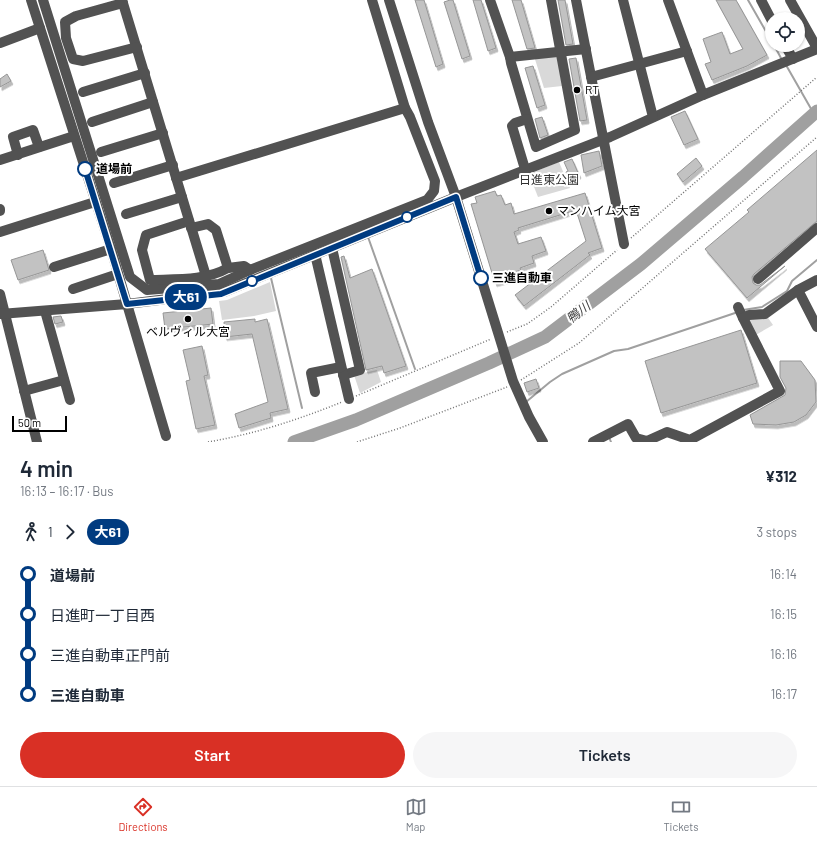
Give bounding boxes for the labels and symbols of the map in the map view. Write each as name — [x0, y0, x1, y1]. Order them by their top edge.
place label: RT — [585, 82, 599, 96]
marker: RT — [572, 85, 582, 95]
marker: 道場前 — [77, 161, 93, 177]
place label: 道場前 — [96, 161, 132, 175]
park label: 日進東公園 — [519, 172, 579, 186]
place label: マンハイム大宮 — [557, 203, 641, 217]
marker: マンハイム大宮 — [544, 206, 554, 216]
unlabelled marker — [401, 211, 413, 223]
marker: 三進自動車 — [473, 270, 489, 286]
place label: 三進自動車 — [492, 270, 552, 284]
unlabelled marker — [246, 275, 258, 287]
line badge: 大61 — [163, 284, 209, 310]
water label: 鴨川 — [563, 297, 595, 326]
marker: ベルヴィル大宮 — [183, 314, 193, 324]
place label: ベルヴィル大宮 — [146, 324, 230, 338]
scale bar — [12, 414, 67, 433]

